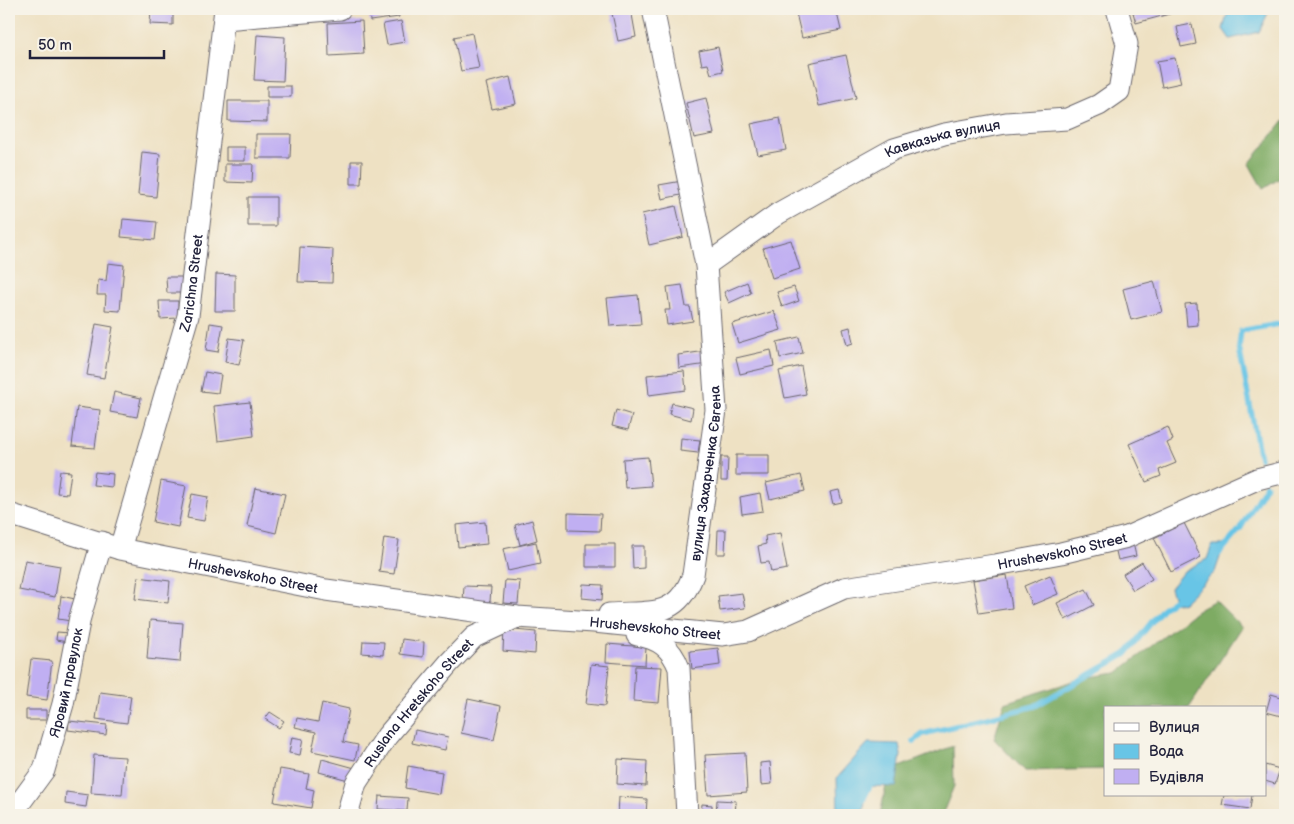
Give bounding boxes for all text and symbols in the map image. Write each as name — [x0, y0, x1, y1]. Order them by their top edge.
scale bar — [30, 28, 164, 60]
text: 50 m — [38, 36, 72, 55]
street label: Кавказька вулиця — [882, 116, 1002, 162]
street label: Zarichna Street — [176, 233, 207, 335]
street label: вулиця Захарченка Євгена — [687, 384, 725, 562]
street label: Hrushevskoho Street — [996, 529, 1129, 573]
street label: Hrushevskoho Street — [187, 555, 320, 597]
street label: Hrushevskoho Street — [589, 614, 722, 644]
street label: Яровий провулок — [46, 626, 87, 740]
street label: Ruslana Hretskoho Street — [361, 635, 477, 771]
legend — [1104, 706, 1266, 796]
text: Вулиця — [1149, 718, 1200, 737]
text: Вода — [1149, 742, 1184, 761]
text: Будівля — [1149, 768, 1204, 787]

